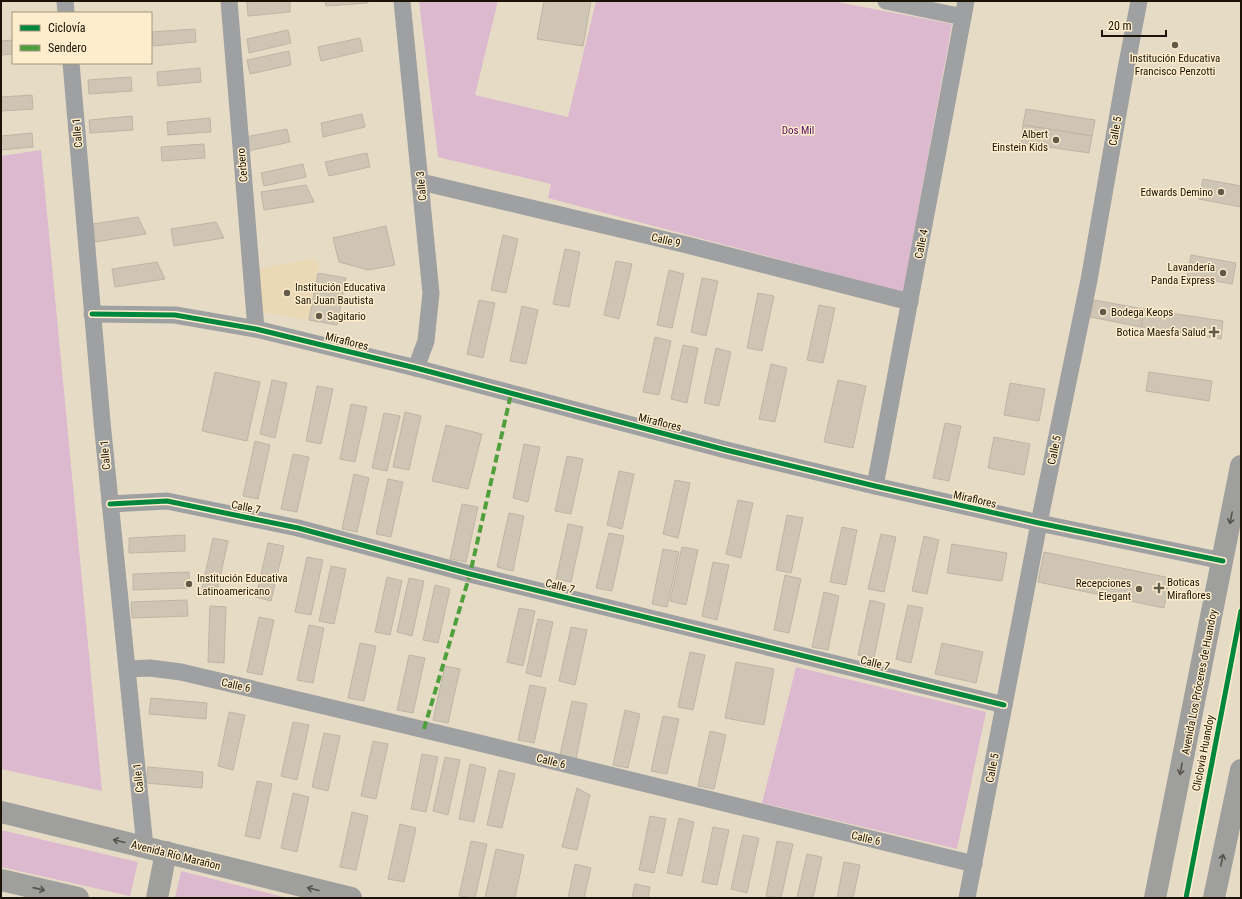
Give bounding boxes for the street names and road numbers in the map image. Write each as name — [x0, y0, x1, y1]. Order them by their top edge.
street label: Calle 5 — [1107, 115, 1124, 147]
street label: Calle 1 — [70, 118, 85, 148]
street label: Cerbero — [234, 147, 250, 183]
street label: Calle 3 — [414, 171, 429, 201]
street label: Calle 4 — [912, 228, 931, 260]
street label: Calle 9 — [650, 231, 682, 250]
street label: Miraflores — [324, 330, 370, 353]
street label: Miraflores — [637, 411, 683, 434]
street label: Calle 5 — [1045, 434, 1064, 466]
street label: Calle 1 — [98, 440, 113, 470]
street label: Miraflores — [952, 488, 998, 511]
street label: Calle 7 — [230, 498, 262, 517]
street label: Calle 7 — [544, 577, 576, 596]
street label: Avenida Los Próceres de Huandoy — [1179, 608, 1220, 756]
street label: Calle 7 — [859, 654, 891, 673]
street label: Calle 6 — [220, 676, 252, 695]
street label: Cliclovia Huandoy — [1190, 713, 1217, 792]
street label: Calle 6 — [535, 752, 567, 771]
street label: Calle 5 — [983, 752, 1002, 784]
street label: Calle 1 — [130, 763, 147, 793]
street label: Calle 6 — [850, 829, 882, 848]
street label: Avenida Río Marañon — [130, 838, 222, 873]

